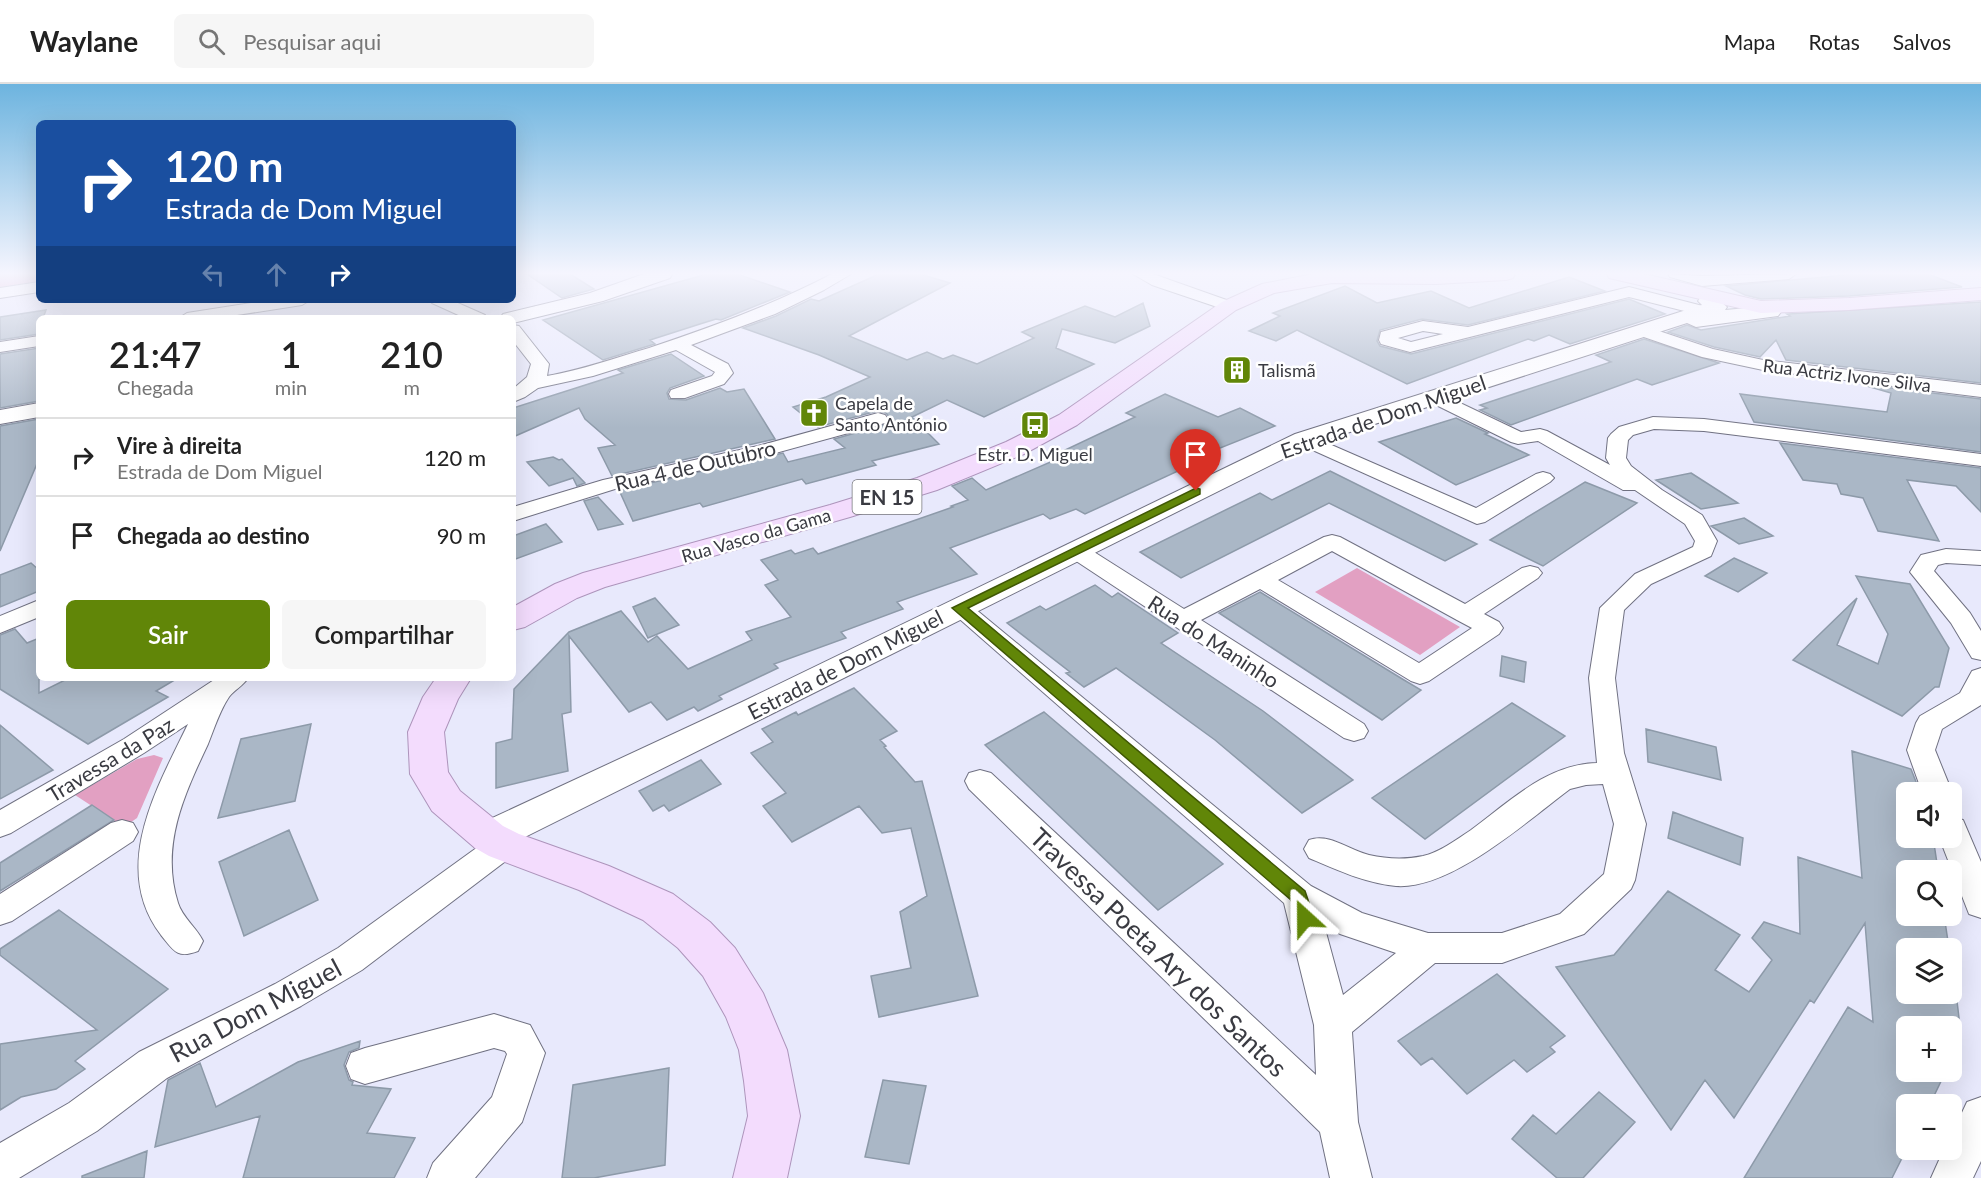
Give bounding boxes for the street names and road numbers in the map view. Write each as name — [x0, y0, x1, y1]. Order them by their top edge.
street label: Rua Actriz Ivone Silva — [1762, 354, 1932, 396]
street label: Estrada de Dom Miguel — [1277, 369, 1489, 463]
street label: Rua 4 de Outubro — [612, 434, 778, 496]
road number: EN 15 — [852, 480, 922, 514]
street label: Rua Vasco da Gama — [679, 503, 833, 567]
street label: Rua do Maninho — [1144, 589, 1284, 693]
street label: Estrada de Dom Miguel — [743, 604, 947, 724]
street label: Travessa da Paz — [42, 711, 178, 807]
street label: Travessa Poeta Ary dos Santos — [1024, 821, 1294, 1083]
street label: Rua Dom Miguel — [163, 951, 347, 1069]

